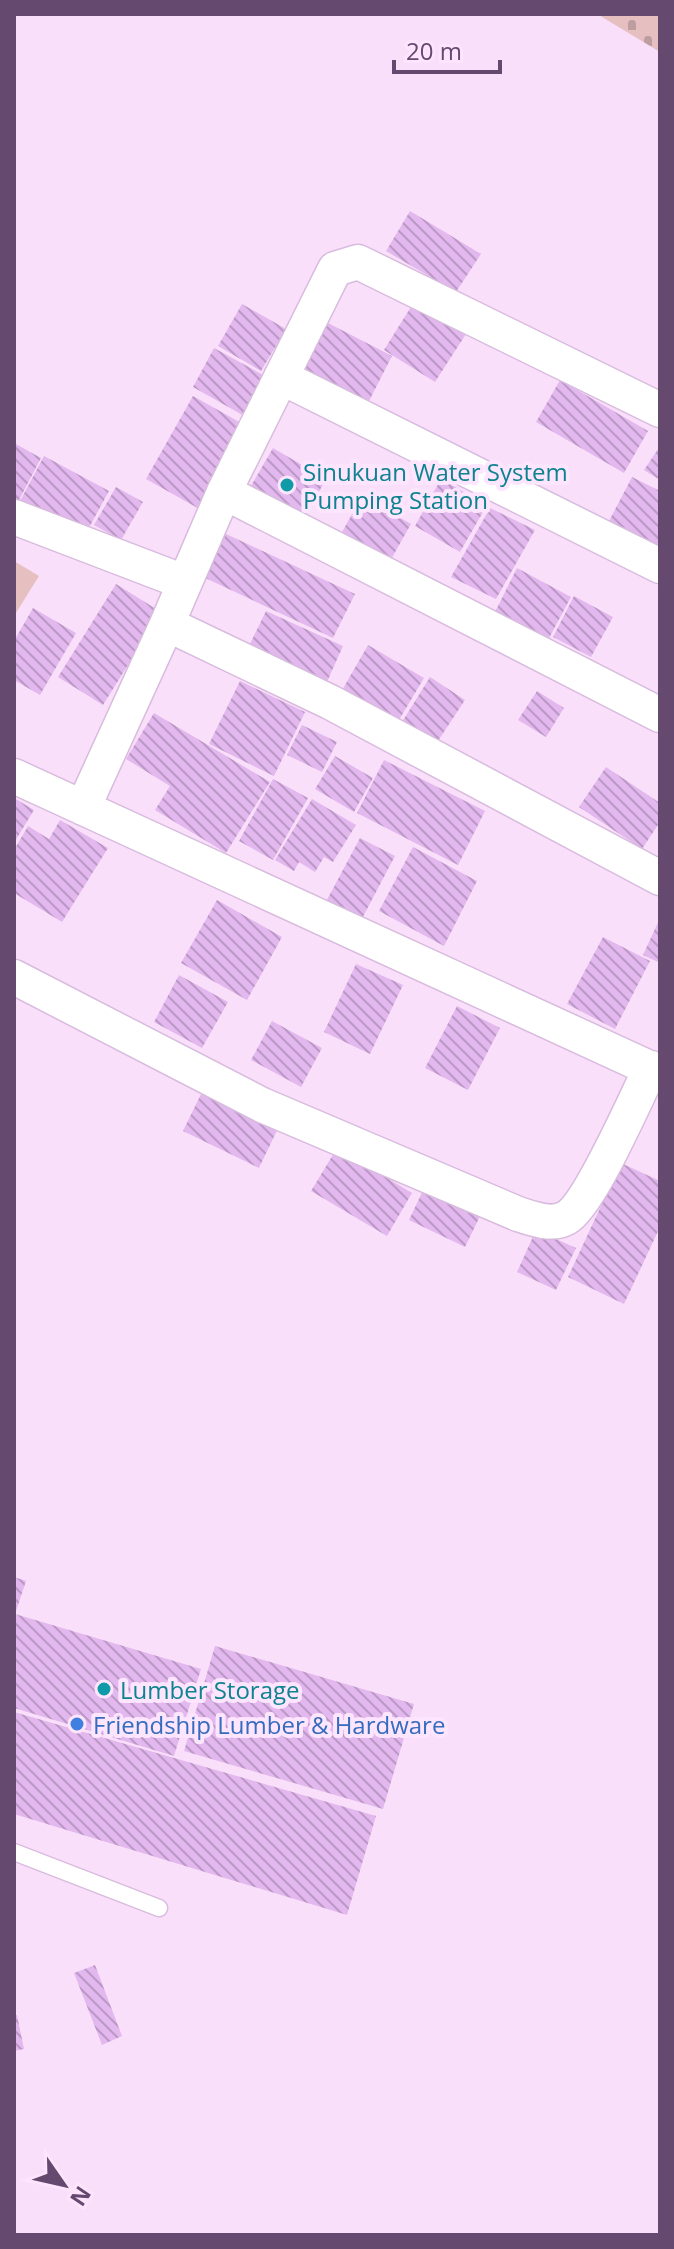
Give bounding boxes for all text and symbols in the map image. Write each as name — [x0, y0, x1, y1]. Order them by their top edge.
scale bar — [394, 24, 500, 74]
text: 20 m — [406, 34, 462, 67]
place label: Sinukuan Water System Pumping Station — [303, 455, 568, 516]
marker: Sinukuan Water System Pumping Station — [278, 476, 296, 494]
place label: Lumber Storage — [120, 1673, 299, 1706]
marker: Lumber Storage — [95, 1680, 113, 1698]
place label: Friendship Lumber & Hardware — [93, 1708, 445, 1741]
marker: Friendship Lumber & Hardware — [68, 1715, 86, 1733]
north arrow — [24, 2145, 104, 2225]
text: N — [64, 2181, 99, 2213]

